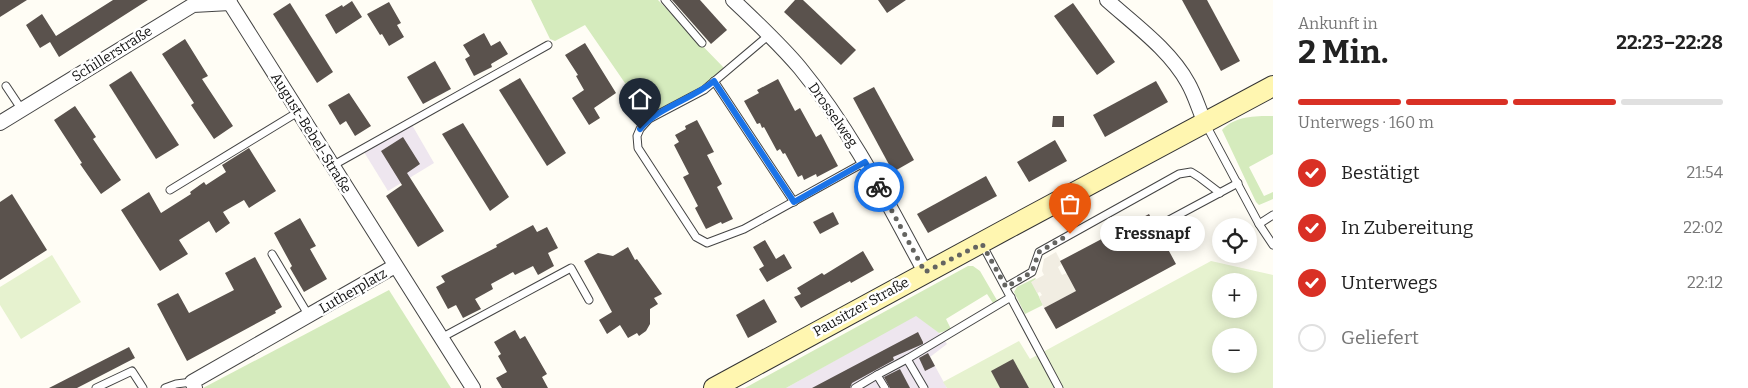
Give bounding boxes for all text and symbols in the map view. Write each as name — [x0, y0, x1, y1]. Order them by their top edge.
text: Ankunft in — [1298, 14, 1378, 33]
street label: Schillerstraße — [69, 23, 155, 85]
text: 22:23–22:28 — [1616, 31, 1723, 54]
text: 2 Min. — [1298, 33, 1388, 71]
street label: August-Bebel-Straße — [267, 70, 355, 196]
pin — [619, 78, 661, 129]
street label: Drosselweg — [805, 79, 862, 151]
icon: home — [626, 85, 654, 113]
text: Unterwegs · 160 m — [1298, 113, 1434, 132]
icon: check — [1298, 159, 1326, 187]
text: Bestätigt — [1341, 161, 1420, 184]
courier — [854, 162, 904, 212]
text: 21:54 — [1687, 163, 1723, 182]
icon: bike — [865, 173, 893, 201]
pin — [1049, 183, 1091, 234]
icon: bag — [1056, 190, 1084, 218]
icon: check — [1298, 214, 1326, 242]
callout: Fressnapf — [1100, 216, 1205, 252]
text: In Zubereitung — [1341, 216, 1473, 239]
map controls — [1212, 218, 1257, 373]
button: locate — [1212, 218, 1257, 263]
text: 22:02 — [1683, 218, 1723, 237]
text: Fressnapf — [1115, 224, 1190, 243]
street label: Lutherplatz — [316, 265, 390, 317]
icon: check — [1298, 269, 1326, 297]
text: Unterwegs — [1341, 271, 1438, 294]
button: + — [1212, 273, 1257, 318]
text: 22:12 — [1687, 273, 1723, 292]
street label: Pausitzer Straße — [810, 274, 912, 340]
text: Geliefert — [1341, 326, 1419, 349]
button: − — [1212, 328, 1257, 373]

